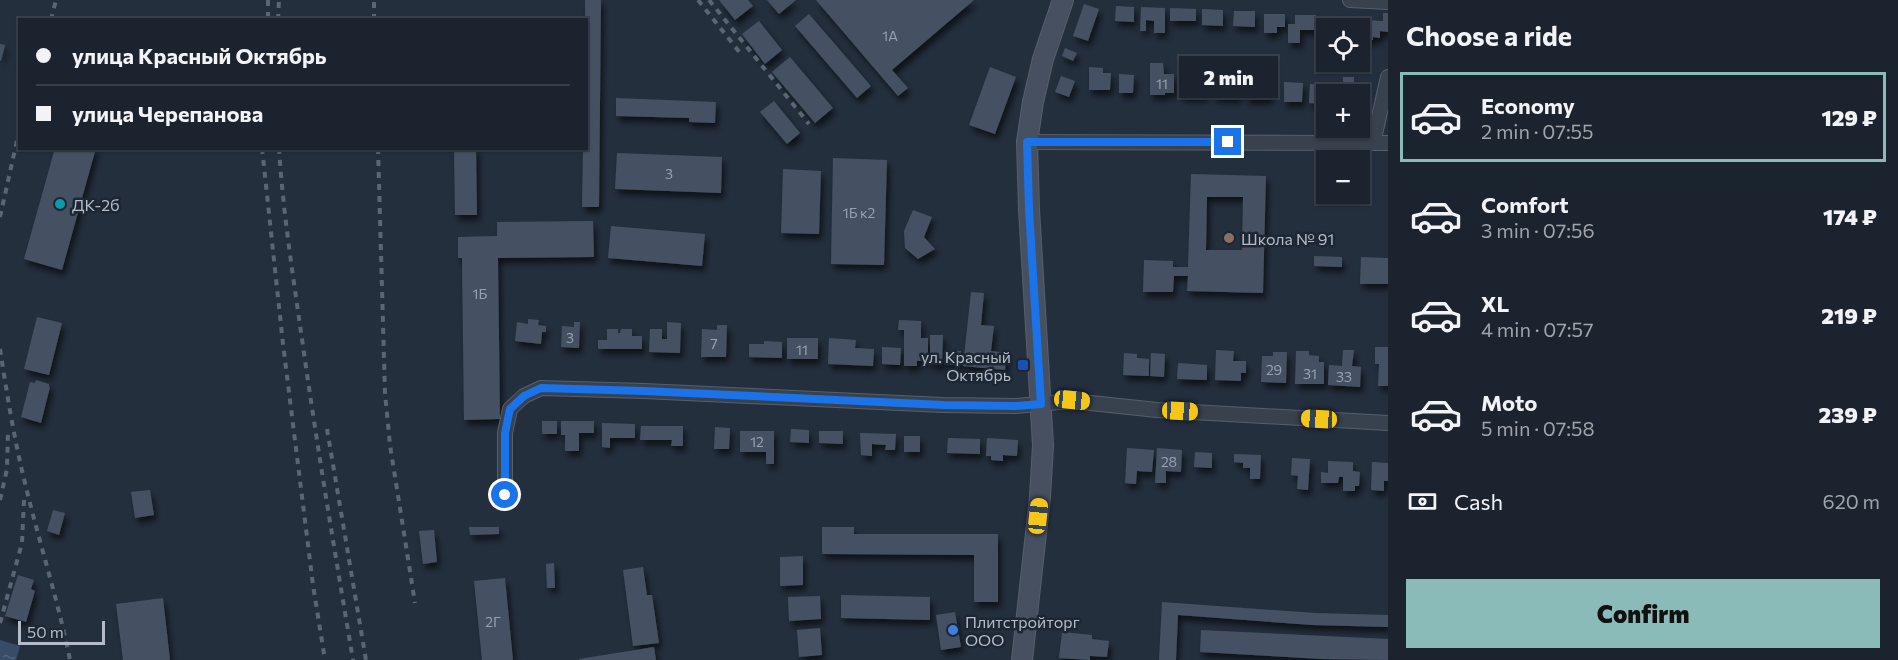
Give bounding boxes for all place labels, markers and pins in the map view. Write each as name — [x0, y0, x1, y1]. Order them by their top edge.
place label: ДК-2б — [72, 195, 120, 214]
marker: ДК-2б — [53, 197, 67, 211]
place label: Школа № 91 — [1241, 229, 1334, 248]
marker: Школа № 91 — [1222, 231, 1236, 245]
place label: ул. Красный Октябрь — [921, 347, 1011, 384]
marker: ул. Красный Октябрь — [1016, 358, 1030, 372]
place label: Плитстройторг ООО — [965, 612, 1080, 649]
marker: Плитстройторг ООО — [946, 623, 960, 637]

